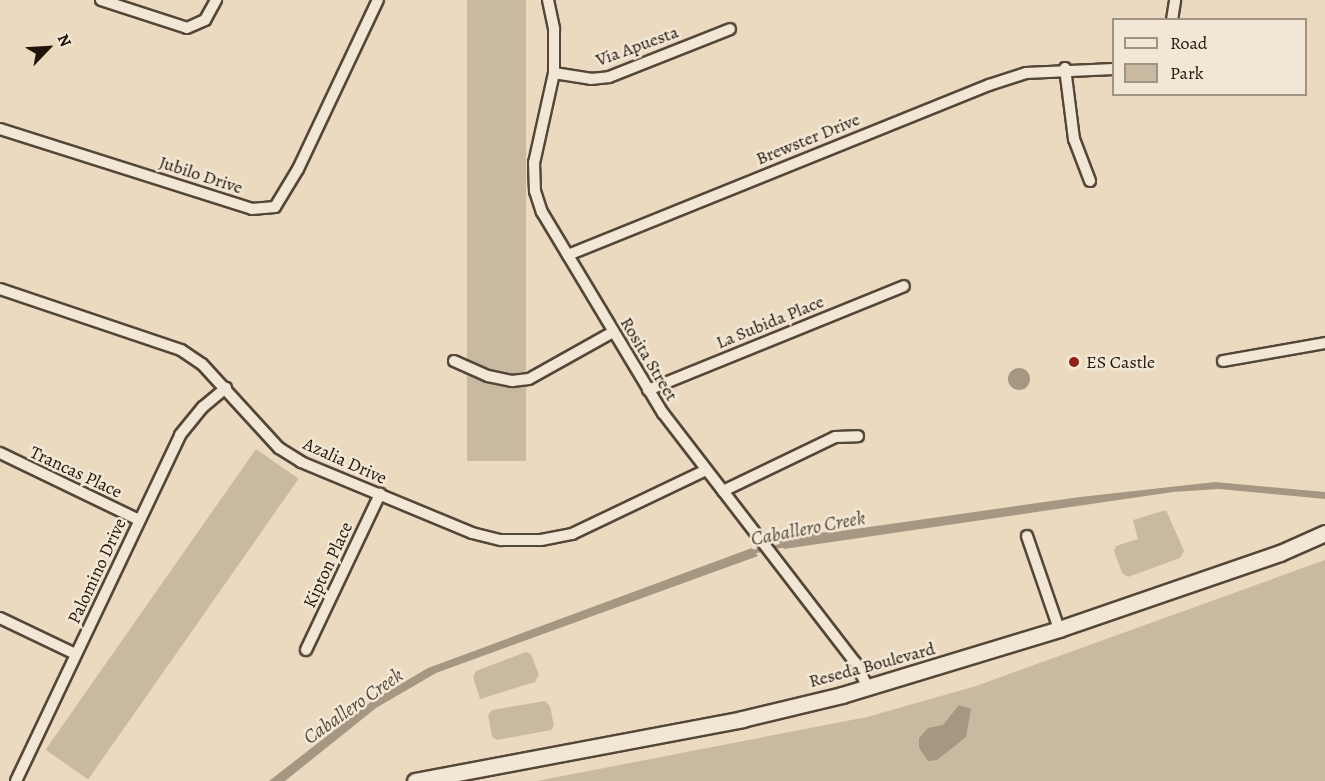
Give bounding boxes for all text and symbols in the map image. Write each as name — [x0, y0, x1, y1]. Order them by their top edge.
north arrow — [18, 18, 78, 78]
legend — [1112, 18, 1307, 96]
street label: Via Apuesta — [593, 21, 681, 71]
text: N — [52, 30, 77, 50]
text: Road — [1170, 31, 1207, 55]
text: Park — [1170, 61, 1204, 85]
street label: Brewster Drive — [753, 108, 863, 170]
street label: Jubilo Drive — [156, 151, 246, 199]
street label: La Subida Place — [713, 291, 827, 353]
street label: Rosita Street — [616, 313, 682, 405]
place label: ES Castle — [1086, 351, 1155, 373]
marker: ES Castle — [1067, 355, 1081, 369]
street label: Azalia Drive — [300, 433, 390, 489]
street label: Trancas Place — [27, 441, 125, 503]
water label: Caballero Creek — [749, 505, 867, 551]
street label: Palomino Drive — [63, 515, 131, 627]
street label: Kipton Place — [299, 519, 357, 611]
street label: Reseda Boulevard — [807, 638, 937, 692]
water label: Caballero Creek — [299, 663, 407, 749]

